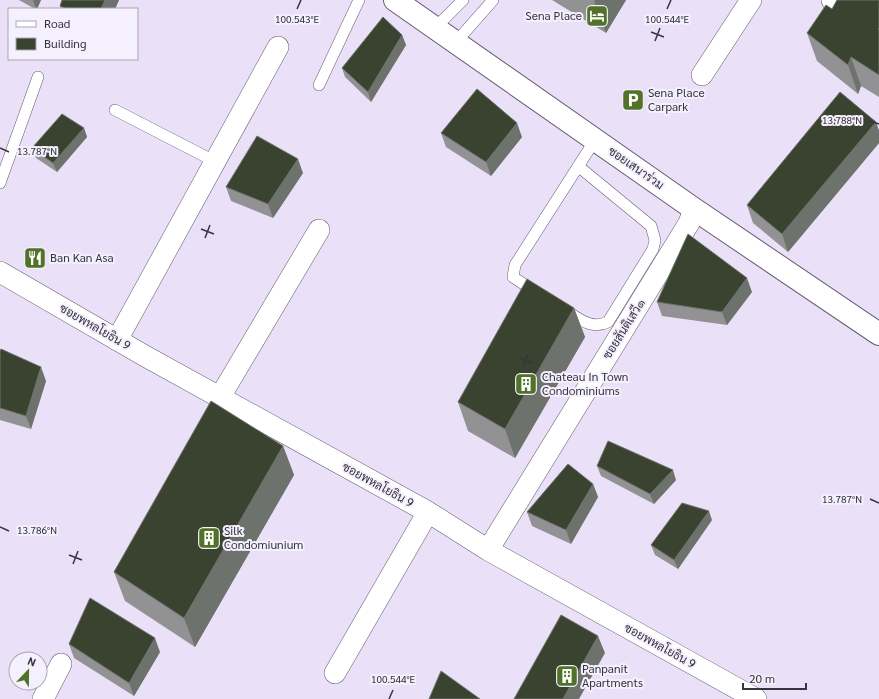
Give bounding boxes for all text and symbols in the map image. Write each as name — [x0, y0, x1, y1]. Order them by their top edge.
hotel icon: Sena Place — [584, 3, 610, 29]
place label: Sena Place — [525, 7, 582, 23]
legend — [8, 8, 138, 60]
text: 100.543°E — [275, 12, 320, 25]
text: 100.544°E — [645, 12, 690, 25]
text: Road — [44, 15, 70, 31]
text: Building — [44, 35, 86, 51]
place label: Sena Place Carpark — [648, 84, 705, 114]
parking icon: Sena Place Carpark — [620, 87, 646, 113]
text: 13.788°N — [822, 113, 862, 126]
street label: ซอยเสนาร่วม — [605, 142, 668, 192]
text: 13.787°N — [17, 144, 57, 157]
restaurant icon: Ban Kan Asa — [22, 245, 48, 271]
place label: Ban Kan Asa — [50, 249, 114, 265]
street label: ซอยสันติเสวี๑ — [598, 295, 648, 362]
street label: ซอยพหลโยธิน 9 — [57, 299, 134, 353]
place label: Chateau In Town Condominiums — [542, 368, 628, 398]
building icon: Chateau In Town Condominiums — [513, 371, 539, 397]
street label: ซอยพหลโยธิน 9 — [340, 458, 418, 511]
text: 13.787°N — [822, 492, 862, 505]
place label: Silk Condomiunium — [224, 522, 303, 552]
text: 13.786°N — [17, 523, 57, 536]
building icon: Silk Condomiunium — [196, 525, 222, 551]
street label: ซอยพหลโยธิน 9 — [622, 619, 700, 672]
north arrow — [8, 651, 48, 691]
text: N — [26, 653, 38, 670]
place label: Panpanit Apartments — [582, 660, 643, 690]
building icon: Panpanit Apartments — [554, 663, 580, 689]
scale bar — [743, 665, 806, 691]
text: 20 m — [749, 670, 775, 686]
text: 100.544°E — [371, 672, 416, 685]

